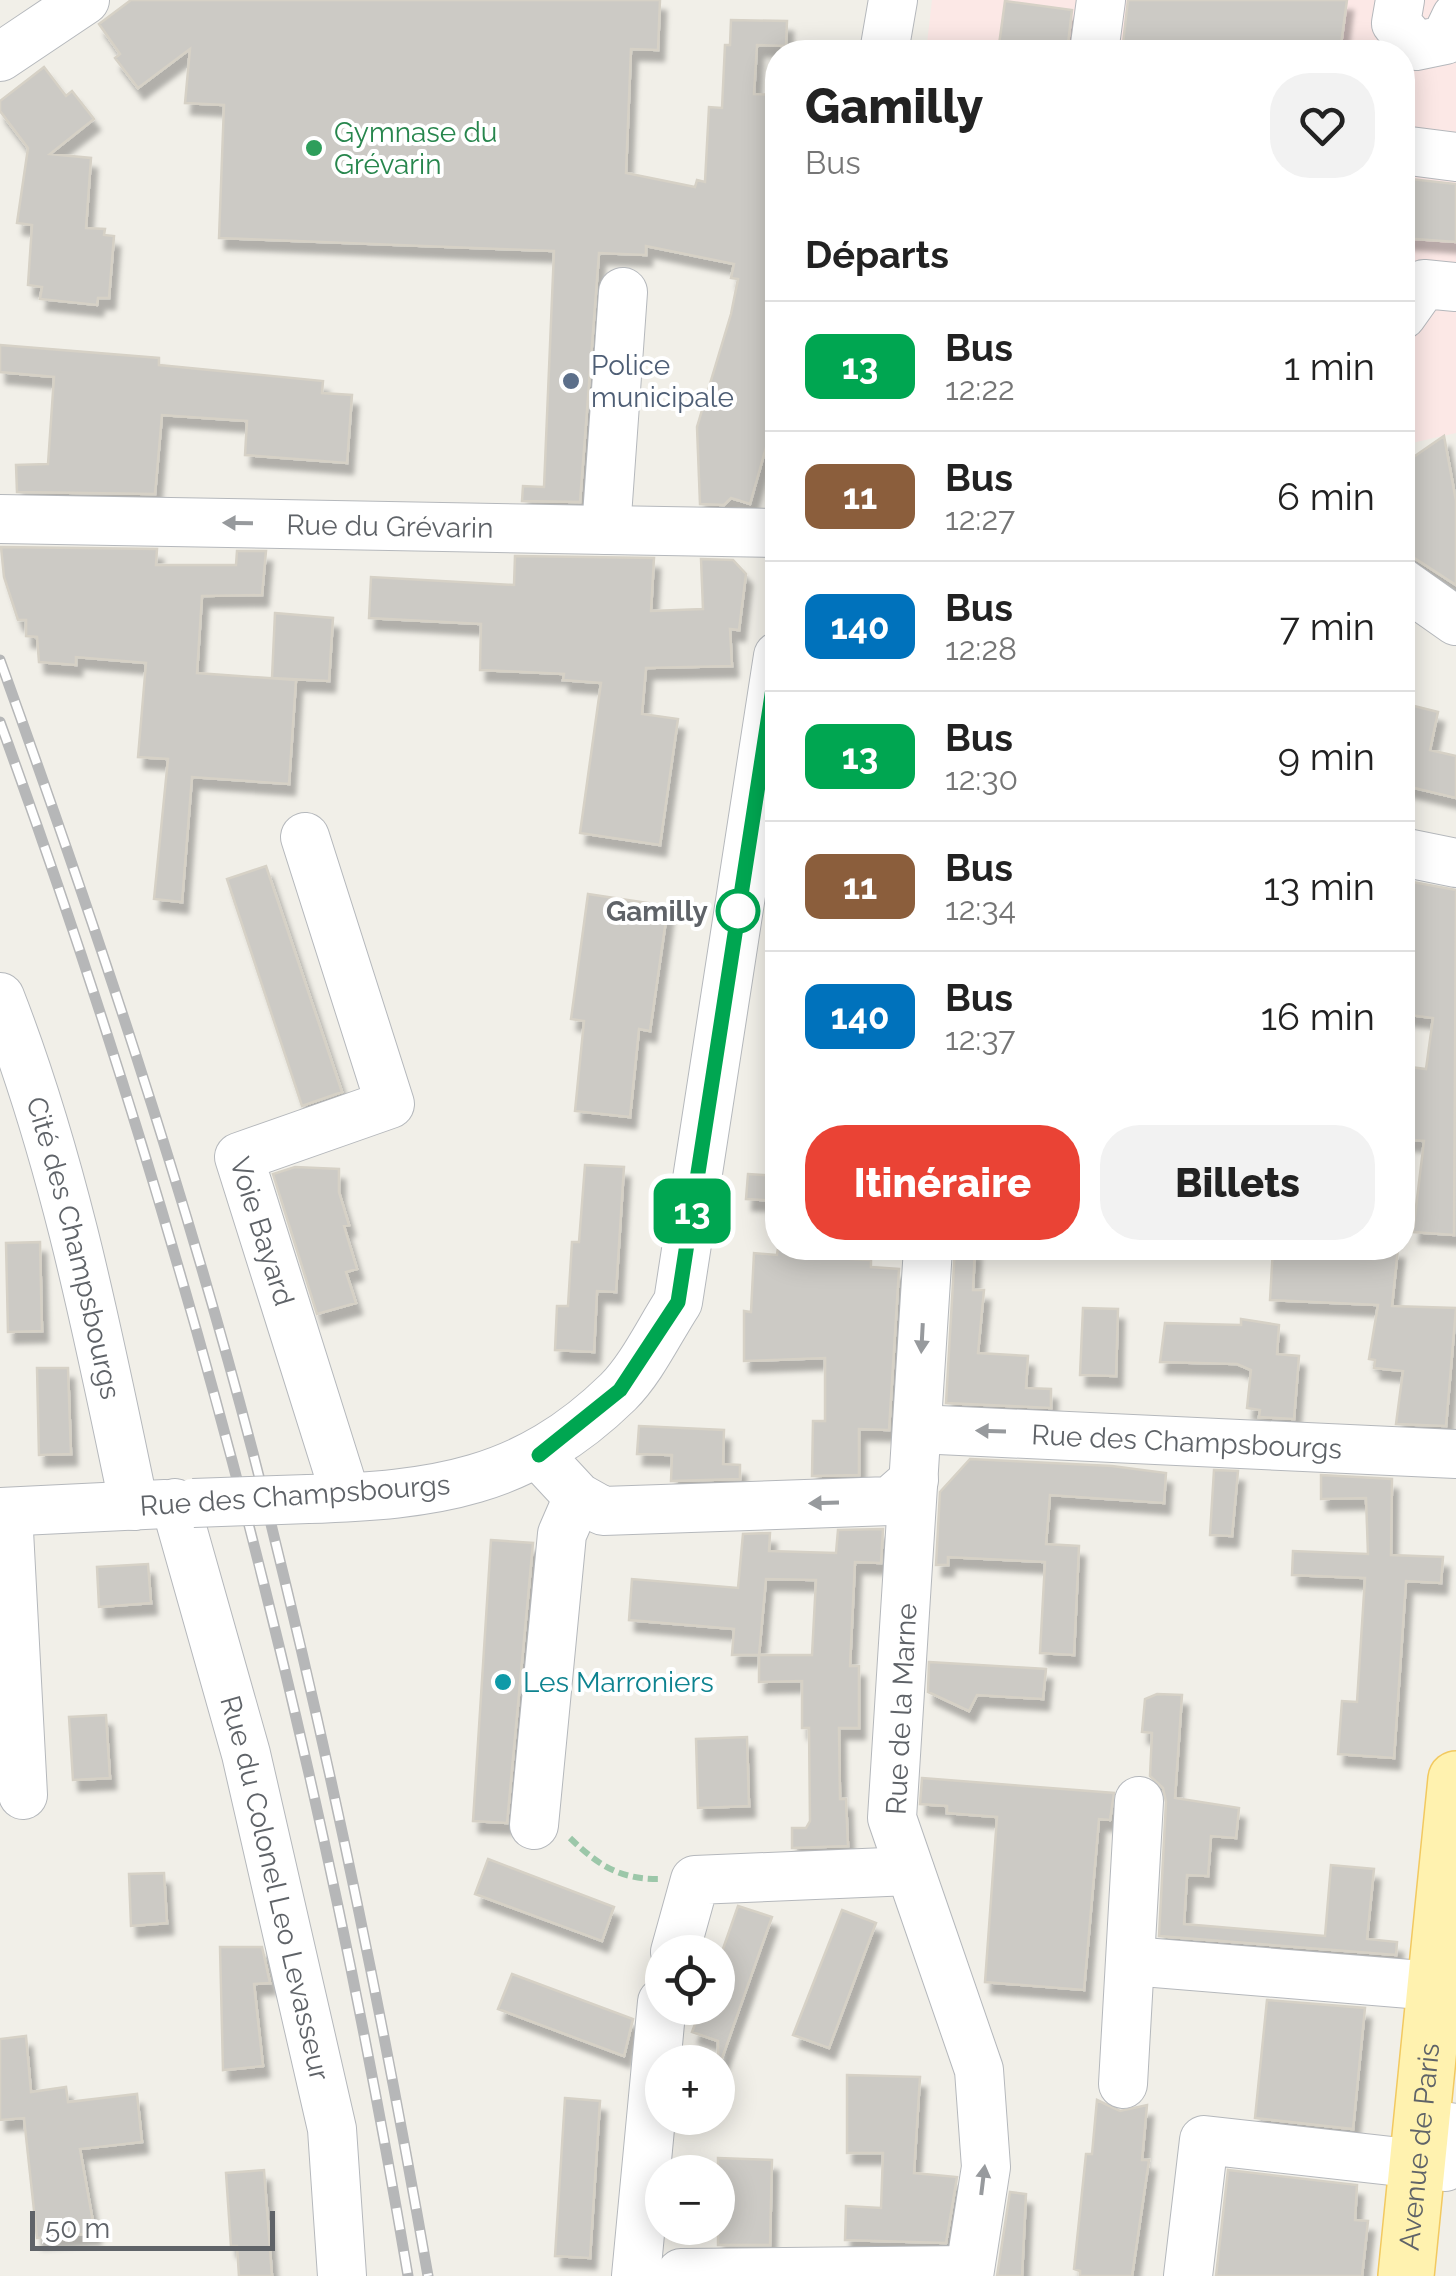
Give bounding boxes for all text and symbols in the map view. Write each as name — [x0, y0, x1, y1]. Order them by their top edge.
button: heart — [1270, 73, 1375, 178]
text: Gamilly — [805, 78, 983, 134]
place label: Gymnase du Grévarin — [334, 116, 497, 181]
marker: Gymnase du Grévarin — [303, 137, 325, 159]
text: Bus — [805, 144, 861, 181]
text: Départs — [805, 232, 949, 277]
text: Bus — [945, 325, 1013, 370]
text: 1 min — [1284, 344, 1375, 389]
text: 13 — [842, 346, 878, 387]
place label: Police municipale — [591, 349, 734, 414]
marker: Police municipale — [560, 370, 582, 392]
text: 12:22 — [945, 370, 1015, 407]
text: Bus — [945, 455, 1013, 500]
text: 6 min — [1277, 474, 1375, 519]
text: 11 — [843, 476, 877, 517]
text: 12:27 — [945, 500, 1015, 537]
street label: Rue du Grévarin — [286, 508, 494, 545]
one-way arrow — [222, 515, 254, 531]
text: Bus — [945, 585, 1013, 630]
text: 7 min — [1280, 604, 1375, 649]
text: 140 — [831, 606, 889, 647]
text: 12:28 — [945, 630, 1017, 667]
text: Bus — [945, 715, 1013, 760]
text: 9 min — [1278, 734, 1375, 779]
text: 13 — [842, 736, 878, 777]
text: 12:30 — [945, 760, 1018, 797]
text: Bus — [945, 845, 1013, 890]
text: 13 min — [1263, 864, 1375, 909]
text: 11 — [843, 866, 877, 907]
marker: Gamilly — [717, 890, 759, 932]
text: 12:34 — [945, 890, 1016, 927]
place label: Gamilly — [606, 895, 709, 928]
text: Bus — [945, 975, 1013, 1020]
text: 16 min — [1261, 994, 1375, 1039]
text: 140 — [831, 996, 889, 1037]
text: 12:37 — [945, 1020, 1015, 1057]
street label: Cité des Champsbourgs — [19, 1093, 127, 1402]
button: Itinéraire — [805, 1125, 1080, 1240]
button: Billets — [1100, 1125, 1375, 1240]
street label: Voie Bayard — [223, 1153, 301, 1310]
line badge: 13 — [647, 1178, 737, 1244]
text: 13 — [674, 1191, 710, 1232]
one-way arrow — [914, 1323, 930, 1355]
street label: Rue des Champsbourgs — [1031, 1418, 1343, 1466]
one-way arrow — [975, 1423, 1007, 1439]
street label: Rue des Champsbourgs — [139, 1468, 451, 1523]
one-way arrow — [808, 1496, 840, 1512]
street label: Rue de la Marne — [879, 1603, 924, 1816]
place label: Les Marroniers — [523, 1666, 714, 1699]
marker: Les Marroniers — [492, 1671, 514, 1693]
street label: Rue du Colonel Leo Levasseur — [213, 1692, 336, 2084]
map controls — [645, 1935, 735, 2245]
button: locate — [645, 1935, 735, 2025]
street label: Avenue de Paris — [1393, 2041, 1446, 2252]
button: + — [645, 2045, 735, 2135]
button: − — [645, 2155, 735, 2245]
one-way arrow — [975, 2163, 991, 2195]
scale bar — [30, 2206, 275, 2250]
text: 50 m — [45, 2212, 110, 2245]

